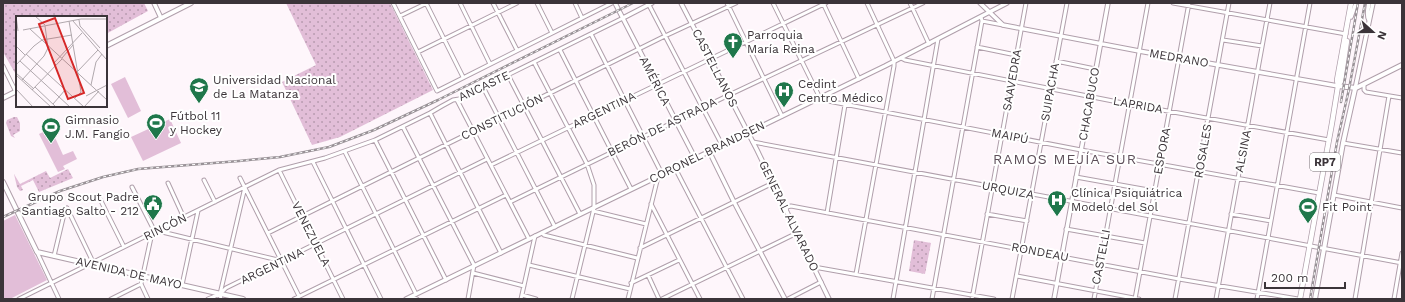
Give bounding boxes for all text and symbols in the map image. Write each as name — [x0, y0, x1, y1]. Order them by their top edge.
north arrow — [1353, 12, 1393, 52]
inset map — [16, 16, 107, 107]
street label: CASTELLANOS — [689, 26, 741, 110]
place label: Parroquia María Reina — [747, 28, 815, 56]
text: N — [1374, 29, 1389, 42]
church icon: Parroquia María Reina — [722, 31, 744, 59]
street label: MEDRANO — [1148, 46, 1210, 70]
street label: SAAVEDRA — [1000, 48, 1024, 112]
street label: AMÉRICA — [637, 54, 673, 108]
street label: SUIPACHA — [1038, 62, 1062, 122]
street label: CHACABUCO — [1076, 66, 1102, 142]
street label: ANCASTE — [456, 68, 512, 104]
place label: Universidad Nacional de La Matanza — [213, 73, 336, 101]
school or university icon: Universidad Nacional de La Matanza — [188, 76, 210, 104]
place label: Cedint Centro Médico — [798, 77, 883, 105]
hospital icon: Cedint Centro Médico — [773, 80, 795, 108]
street label: ARGENTINA — [570, 89, 638, 131]
street label: CONSTITUCIÓN — [459, 91, 545, 143]
street label: BERÓN DE ASTRADA — [605, 94, 719, 160]
street label: LAPRIDA — [1112, 94, 1164, 116]
place label: Fútbol 11 y Hockey — [170, 109, 223, 137]
sports icon: Fútbol 11 y Hockey — [145, 112, 167, 140]
place label: Gimnasio J.M. Fangio — [65, 113, 130, 141]
sports icon: Gimnasio J.M. Fangio — [40, 116, 62, 144]
street label: CORONEL BRANDSEN — [647, 118, 767, 186]
street label: ROSALES — [1191, 123, 1215, 179]
street label: MAIPÚ — [990, 126, 1030, 146]
street label: ESPORA — [1151, 126, 1173, 176]
street label: ALSINA — [1232, 128, 1254, 173]
district label: RAMOS MEJÍA SUR — [993, 151, 1137, 167]
road number: RP7 — [1310, 153, 1340, 171]
street label: GENERAL ALVARADO — [756, 158, 822, 274]
street label: URQUIZA — [981, 178, 1035, 202]
place label: Clínica Psiquiátrica Modelo del Sol — [1071, 186, 1182, 214]
hospital icon: Clínica Psiquiátrica Modelo del Sol — [1046, 189, 1068, 217]
place label: Grupo Scout Padre Santiago Salto - 212 — [22, 190, 139, 218]
public building icon: Grupo Scout Padre Santiago Salto - 212 — [142, 193, 164, 221]
sports icon: Fit Point — [1297, 196, 1319, 224]
street label: VENEZUELA — [289, 199, 333, 269]
place label: Fit Point — [1322, 200, 1372, 214]
street label: RINCÓN — [141, 211, 189, 243]
street label: CASTELLI — [1089, 228, 1113, 286]
street label: RONDEAU — [1010, 240, 1070, 264]
street label: ARGENTINA — [238, 245, 306, 287]
street label: AVENIDA DE MAYO — [75, 254, 183, 292]
scale bar — [1265, 264, 1345, 290]
text: 200 m — [1271, 271, 1308, 285]

